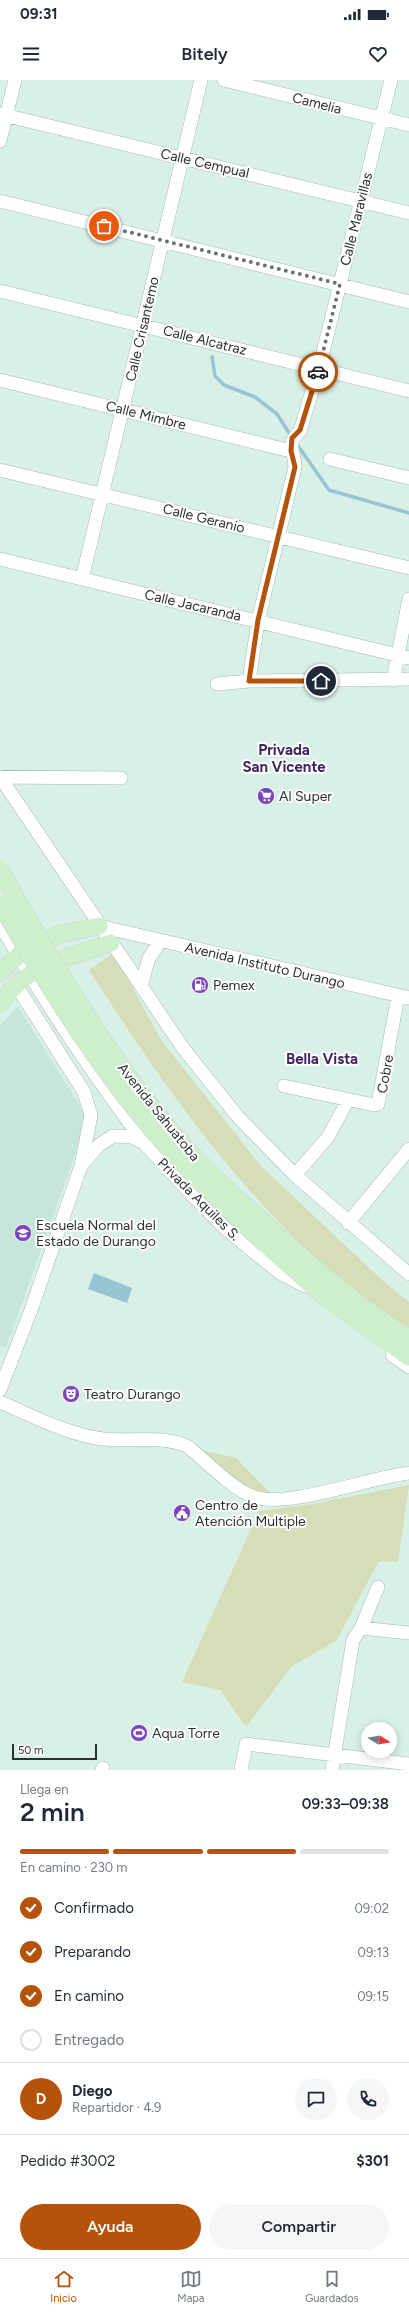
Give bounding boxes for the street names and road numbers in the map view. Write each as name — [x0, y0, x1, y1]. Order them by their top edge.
street label: Camelia — [290, 89, 343, 118]
street label: Calle Cempual — [159, 145, 251, 182]
street label: Calle Maravillas — [337, 171, 376, 268]
street label: Calle Crisantemo — [122, 275, 163, 383]
street label: Calle Alcatraz — [161, 322, 249, 359]
street label: Calle Mimbre — [104, 397, 188, 434]
street label: Calle Geranio — [161, 500, 247, 537]
street label: Calle Jacaranda — [143, 586, 243, 625]
street label: Avenida Instituto Durango — [183, 939, 347, 992]
street label: Cobre — [374, 1053, 397, 1095]
street label: Avenida Sahuatoba — [114, 1060, 203, 1165]
street label: Privada Aquiles S. — [154, 1155, 244, 1244]

